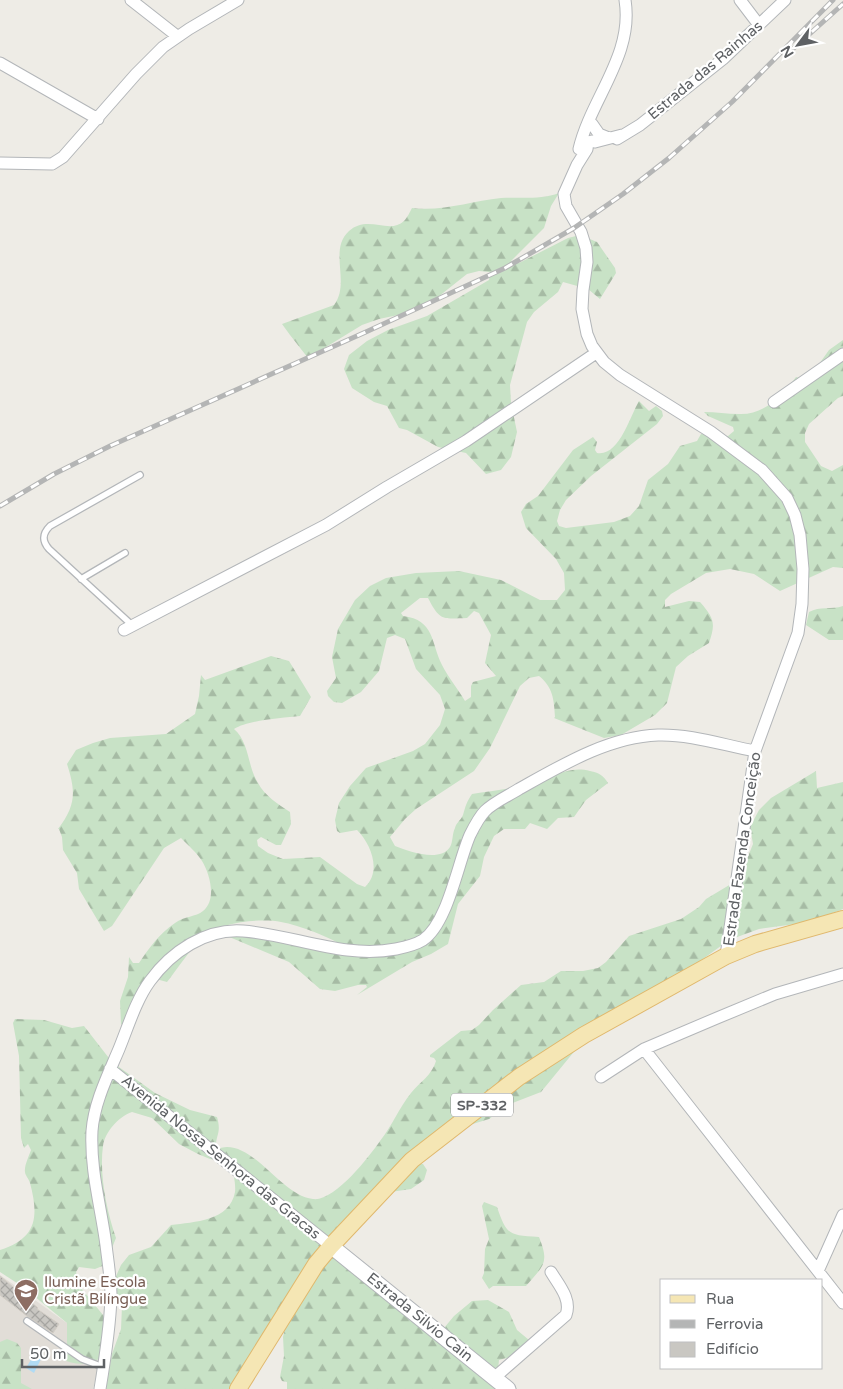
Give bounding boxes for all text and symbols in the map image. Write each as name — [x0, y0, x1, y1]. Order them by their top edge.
street label: Estrada das Rainhas — [644, 17, 766, 123]
north arrow — [773, 20, 823, 70]
text: N — [777, 42, 798, 61]
street label: Estrada Fazenda Conceição — [719, 751, 765, 947]
street label: Avenida Nossa Senhora das Gracas — [118, 1071, 324, 1243]
road number: SP-332 — [451, 1094, 513, 1116]
street label: Estrada Silvio Cain — [363, 1269, 477, 1365]
place label: Ilumine Escola Cristã Bilíngue — [44, 1273, 147, 1308]
school or university icon: Ilumine Escola Cristã Bilíngue — [13, 1278, 39, 1312]
legend — [660, 1279, 823, 1369]
text: Rua — [706, 1290, 734, 1308]
text: Ferrovia — [706, 1315, 763, 1333]
scale bar — [22, 1336, 105, 1368]
text: Edifício — [706, 1340, 759, 1358]
text: 50 m — [30, 1345, 67, 1363]

